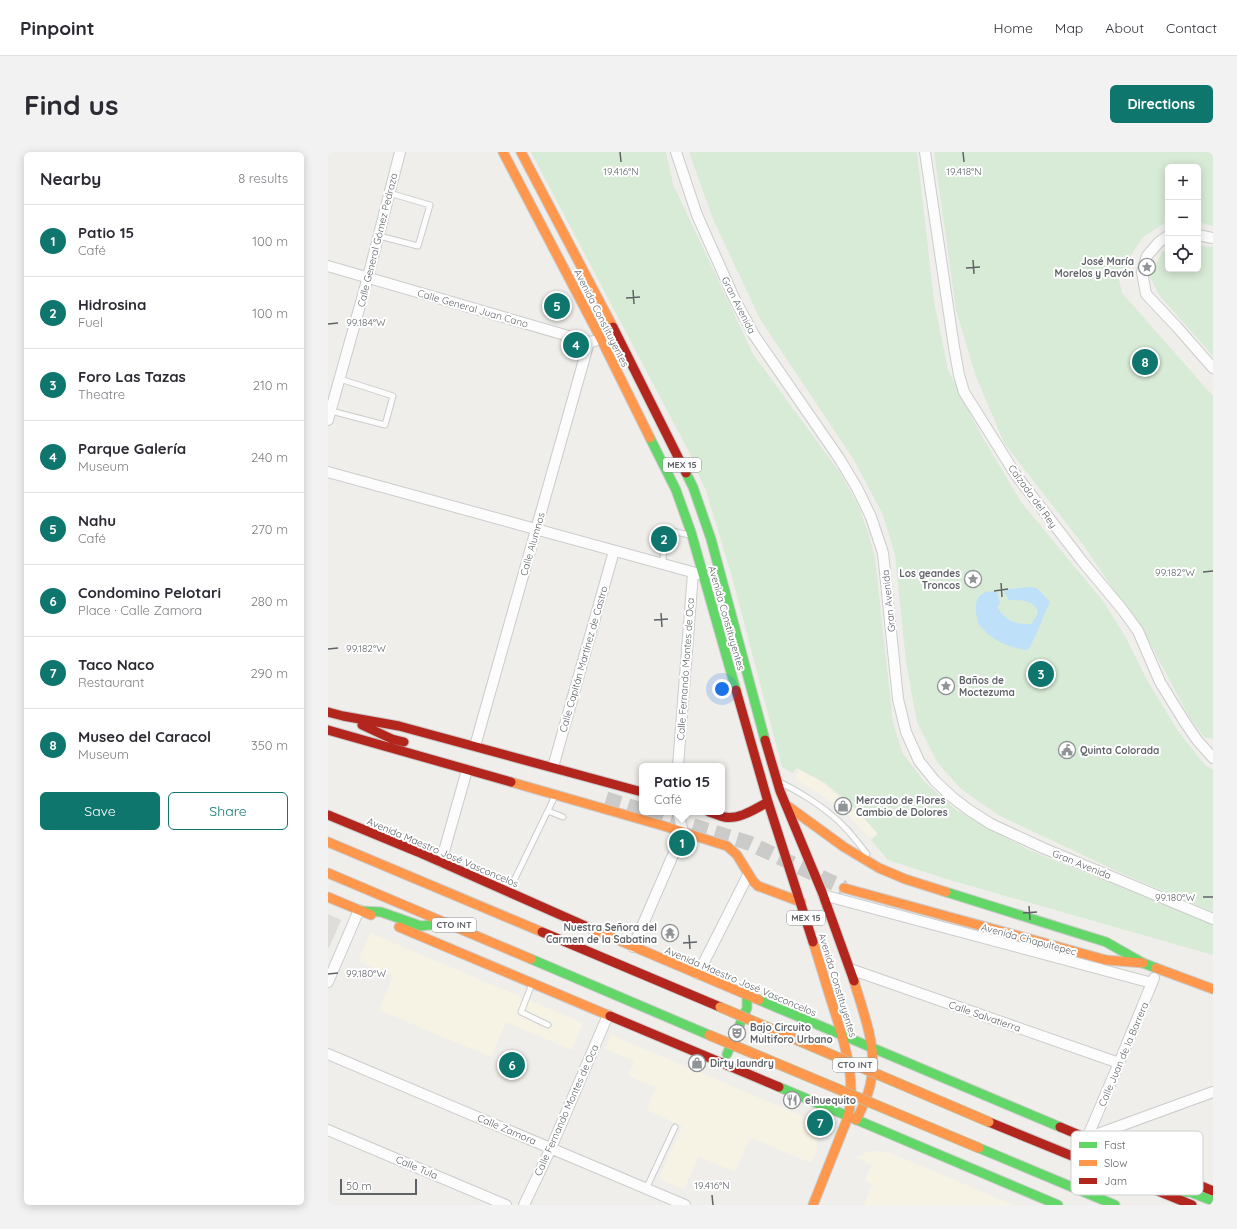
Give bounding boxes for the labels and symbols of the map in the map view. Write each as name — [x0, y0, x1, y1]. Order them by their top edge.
text: 19.416°N — [603, 165, 639, 178]
text: 19.418°N — [946, 165, 982, 178]
street label: Calle General Gómez Pedraza — [355, 172, 400, 309]
place label: José María Morelos y Pavón — [1054, 255, 1134, 280]
place icon: José María Morelos y Pavón — [1137, 257, 1157, 277]
street label: Avenida Constituyentes — [571, 267, 632, 370]
street label: Gran Avenida — [719, 274, 759, 336]
street label: Calle General Juan Cano — [416, 286, 530, 331]
pin: 5 — [544, 291, 570, 321]
text: 99.184°W — [346, 316, 386, 329]
pin: 4 — [563, 330, 589, 360]
pin: 8 — [1132, 347, 1158, 377]
road number: MEX 15 — [663, 458, 701, 472]
street label: Calzada del Rey — [1005, 462, 1060, 531]
street label: Calle Alumnos — [517, 511, 548, 577]
pin: 2 — [651, 524, 677, 554]
street label: Avenida Constituyentes — [705, 564, 748, 672]
text: 99.182°W — [1155, 566, 1195, 579]
place label: Los geandes Troncos — [899, 567, 960, 592]
street label: Gran Avenida — [879, 569, 898, 633]
place icon: Los geandes Troncos — [963, 569, 983, 589]
street label: Calle Capitán Martínez de Castro — [556, 584, 611, 734]
street label: Calle Fernando Montes de Oca — [674, 597, 697, 741]
text: 99.182°W — [346, 642, 386, 655]
pin: 3 — [1028, 659, 1054, 689]
place label: Baños de Moctezuma — [959, 674, 1015, 699]
place icon: Baños de Moctezuma — [936, 676, 956, 696]
your location — [712, 679, 732, 699]
public building icon: Quinta Colorada — [1057, 740, 1077, 760]
place label: Quinta Colorada — [1080, 744, 1159, 757]
place label: Mercado de Flores Cambio de Dolores — [856, 794, 948, 819]
shop icon: Mercado de Flores Cambio de Dolores — [833, 796, 853, 816]
street label: Avenida Maestro José Vasconcelos — [365, 815, 521, 890]
pin: 1 — [669, 828, 695, 858]
street label: Gran Avenida — [1050, 847, 1113, 882]
text: 99.180°W — [1155, 891, 1195, 904]
road number: MEX 15 — [787, 911, 825, 925]
road number: CTO INT — [432, 918, 476, 932]
place label: Nuestra Señora del Carmen de la Sabatina — [546, 921, 657, 946]
street label: Avenida Chapultepec — [980, 921, 1078, 958]
temple icon: Nuestra Señora del Carmen de la Sabatina — [660, 923, 680, 943]
street label: Avenida Constituyentes — [815, 931, 860, 1039]
street label: Avenida Maestro José Vasconcelos — [663, 944, 819, 1019]
text: 99.180°W — [346, 967, 386, 980]
street label: Calle Salvatierra — [947, 998, 1023, 1035]
street label: Calle Juan de la Barrera — [1096, 1000, 1151, 1109]
place label: Bajo Circuito Multiforo Urbano — [750, 1021, 833, 1046]
theatre icon: Bajo Circuito Multiforo Urbano — [727, 1023, 747, 1043]
street label: Calle Fernando Montes de Oca — [531, 1042, 601, 1178]
pin: 6 — [499, 1050, 525, 1080]
shop icon: Dirty laundry — [687, 1053, 707, 1073]
place label: Dirty laundry — [710, 1057, 774, 1070]
road number: CTO INT — [833, 1058, 877, 1072]
restaurant icon: elhuequito — [782, 1090, 802, 1110]
place label: elhuequito — [805, 1094, 856, 1107]
pin: 7 — [807, 1108, 833, 1138]
street label: Calle Zamora — [475, 1111, 538, 1148]
legend — [1071, 1131, 1203, 1195]
text: Fast — [1104, 1138, 1126, 1152]
street label: Calle Tula — [394, 1153, 440, 1182]
text: Slow — [1104, 1156, 1128, 1170]
text: Jam — [1104, 1174, 1127, 1188]
scale bar — [340, 1177, 417, 1196]
text: 19.416°N — [694, 1179, 730, 1192]

